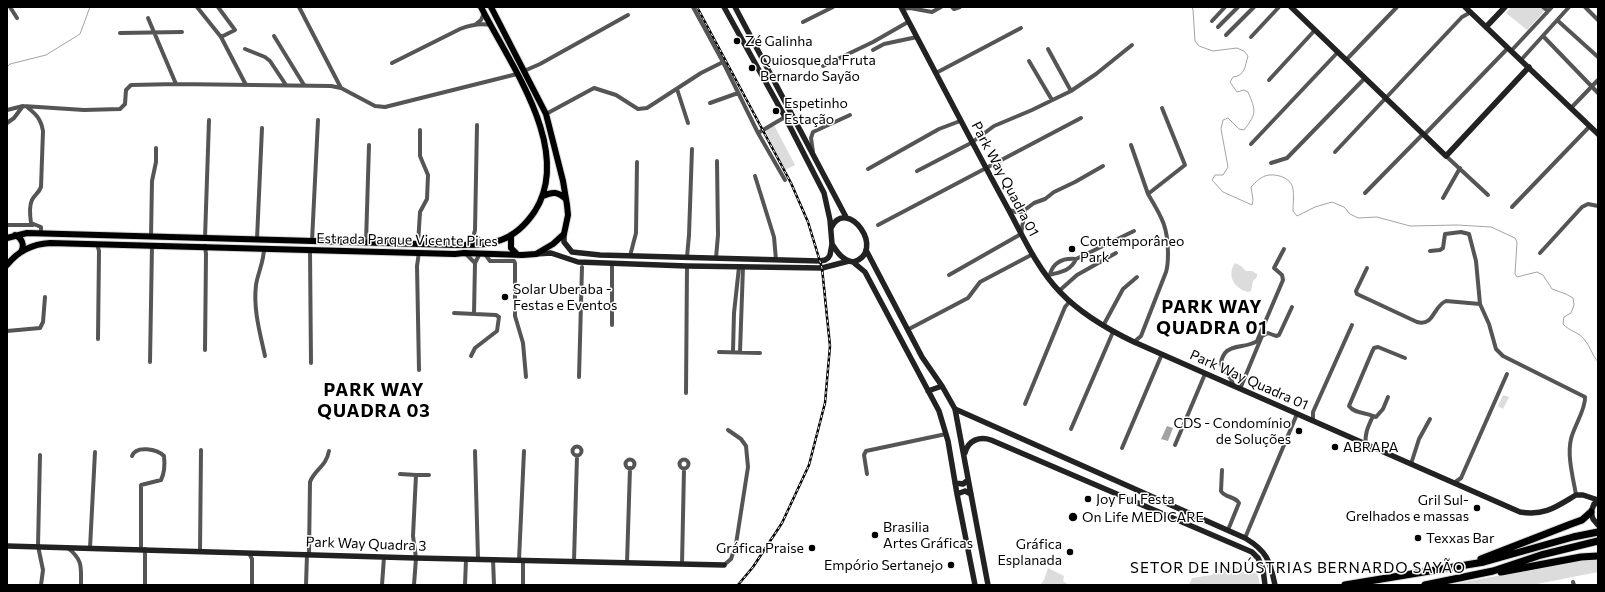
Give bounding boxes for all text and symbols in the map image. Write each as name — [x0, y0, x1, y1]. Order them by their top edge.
place label: Zé Galinha — [745, 33, 813, 49]
marker: Zé Galinha — [732, 36, 742, 46]
place label: Quiosque da Fruta Bernardo Sayão — [760, 52, 876, 84]
marker: Quiosque da Fruta Bernardo Sayão — [747, 63, 757, 73]
place label: Espetinho Estação — [784, 95, 848, 128]
marker: Espetinho Estação — [771, 106, 781, 116]
street label: Park Way Quadra 01 — [968, 119, 1042, 239]
street label: Estrada Parque Vicente Pires — [316, 230, 498, 250]
place label: Contemporâneo Park — [1080, 233, 1184, 266]
marker: Contemporâneo Park — [1067, 244, 1077, 254]
place label: Solar Uberaba - Festas e Eventos — [513, 281, 617, 314]
marker: Solar Uberaba - Festas e Eventos — [500, 292, 510, 302]
district label: PARK WAY QUADRA 01 — [1156, 296, 1268, 338]
street label: Park Way Quadra 01 — [1187, 346, 1311, 414]
district label: PARK WAY QUADRA 03 — [317, 379, 431, 422]
place label: CDS - Condomínio de Soluções — [1173, 415, 1291, 448]
marker: CDS - Condomínio de Soluções — [1294, 426, 1304, 436]
place label: ABRAPA — [1343, 439, 1398, 455]
marker: ABRAPA — [1330, 442, 1340, 452]
place label: Joy Ful Festa — [1096, 491, 1175, 507]
place label: Gril Sul- Grelhados e massas — [1346, 492, 1469, 524]
marker: Joy Ful Festa — [1083, 494, 1093, 504]
marker: Gril Sul- Grelhados e massas — [1472, 503, 1482, 513]
place label: On Life MEDICARE — [1082, 509, 1204, 525]
marker: On Life MEDICARE — [1067, 511, 1079, 523]
place label: Brasilia Artes Gráficas — [883, 519, 973, 552]
marker: Brasilia Artes Gráficas — [870, 530, 880, 540]
place label: Texxas Bar — [1426, 530, 1494, 546]
street label: Park Way Quadra 3 — [305, 533, 427, 555]
marker: Texxas Bar — [1413, 533, 1423, 543]
place label: Gráfica Esplanada — [997, 536, 1062, 568]
place label: Gráfica Praise — [716, 540, 804, 556]
marker: Gráfica Praise — [807, 543, 817, 553]
marker: Gráfica Esplanada — [1065, 547, 1075, 557]
place label: Empório Sertanejo — [824, 557, 943, 573]
district label: SETOR DE INDÚSTRIAS BERNARDO SAYÃO — [1130, 559, 1466, 577]
marker: Empório Sertanejo — [946, 560, 956, 570]

